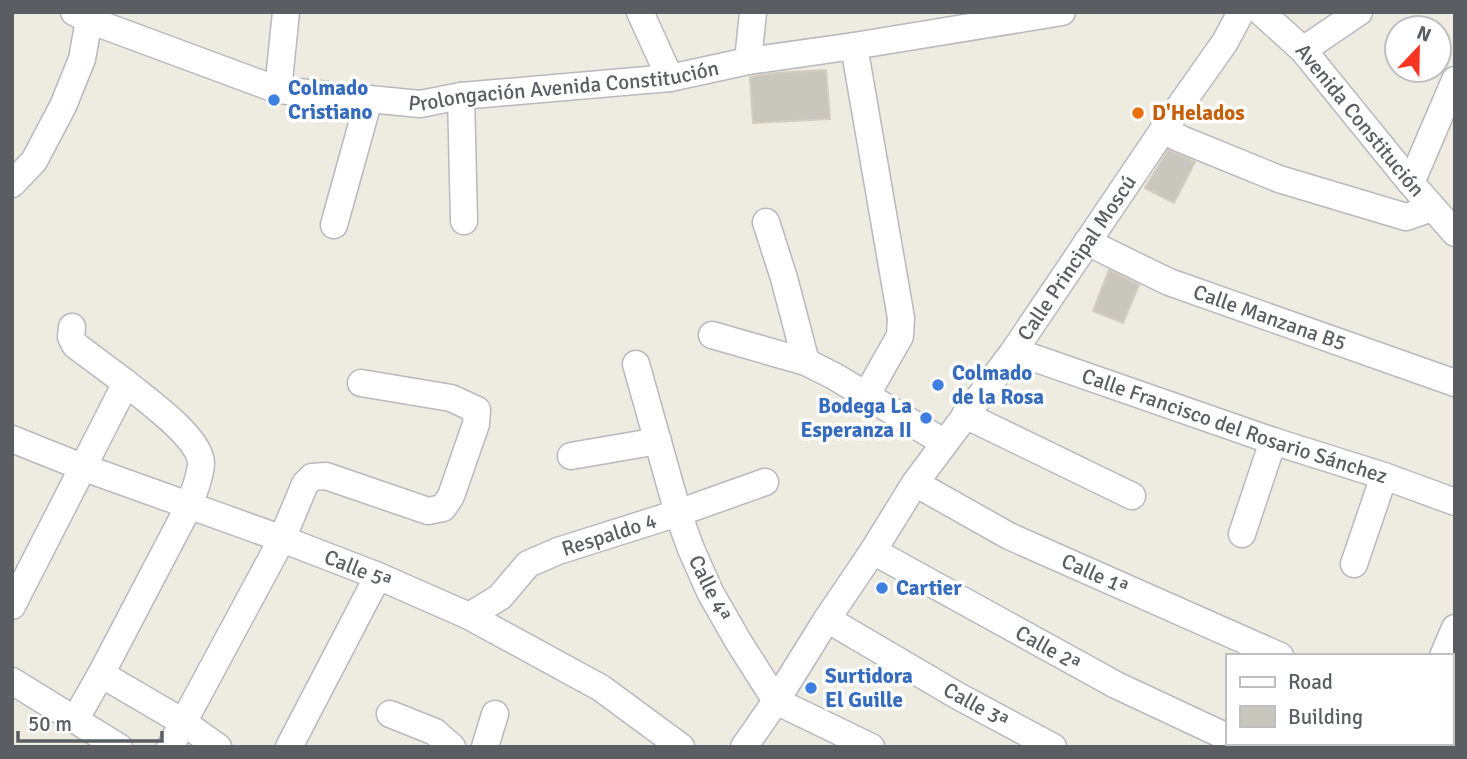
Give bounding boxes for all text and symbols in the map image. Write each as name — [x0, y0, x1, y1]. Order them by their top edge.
north arrow — [1383, 14, 1453, 84]
text: N — [1413, 21, 1435, 48]
street label: Avenida Constitución — [1290, 38, 1430, 202]
street label: Prolongación Avenida Constitución — [407, 55, 721, 117]
place label: Colmado Cristiano — [288, 75, 373, 125]
marker: Colmado Cristiano — [266, 92, 282, 108]
place label: D'Helados — [1152, 100, 1245, 126]
marker: D'Helados — [1130, 105, 1146, 121]
street label: Calle Principal Moscú — [1012, 170, 1142, 346]
street label: Calle Manzana B5 — [1190, 279, 1350, 356]
place label: Colmado de la Rosa — [952, 360, 1044, 410]
street label: Calle Francisco del Rosario Sánchez — [1078, 363, 1391, 489]
marker: Colmado de la Rosa — [930, 377, 946, 393]
place label: Bodega La Esperanza II — [800, 393, 912, 443]
marker: Bodega La Esperanza II — [918, 410, 934, 426]
street label: Respaldo 4 — [559, 508, 660, 562]
street label: Calle 5ª — [320, 544, 396, 594]
street label: Calle 1ª — [1058, 548, 1132, 600]
street label: Calle 4ª — [683, 551, 737, 625]
place label: Cartier — [896, 575, 962, 601]
marker: Cartier — [874, 580, 890, 596]
street label: Calle 2ª — [1011, 620, 1085, 676]
legend — [1226, 654, 1453, 745]
place label: Surtidora El Guille — [825, 663, 913, 713]
text: Road — [1288, 669, 1333, 695]
street label: Calle 3ª — [939, 677, 1013, 733]
marker: Surtidora El Guille — [803, 680, 819, 696]
scale bar — [18, 700, 161, 744]
text: Building — [1288, 704, 1363, 730]
text: 50 m — [28, 711, 72, 737]

